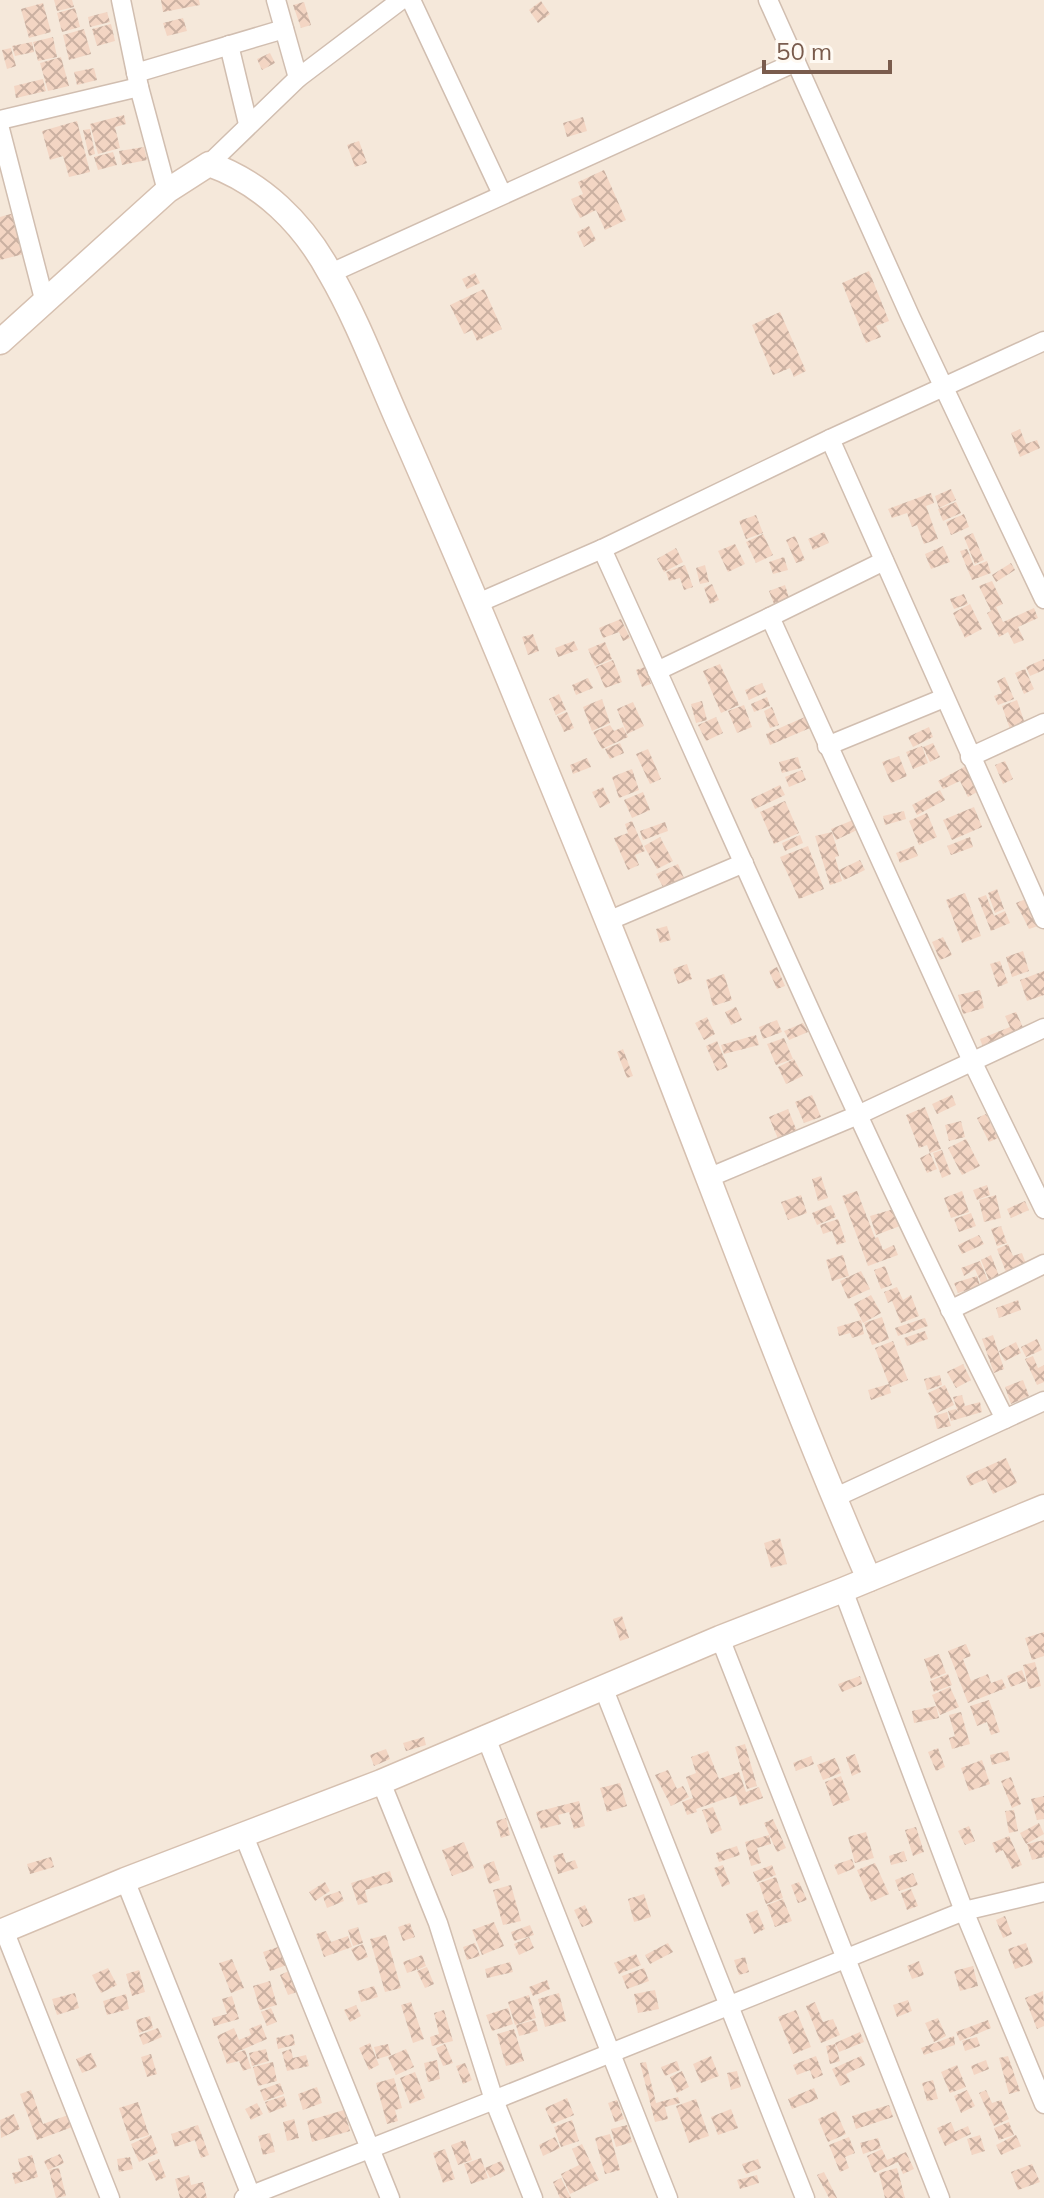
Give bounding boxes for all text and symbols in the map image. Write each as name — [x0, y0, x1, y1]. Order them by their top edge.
scale bar — [764, 24, 890, 74]
text: 50 m — [776, 36, 832, 66]

